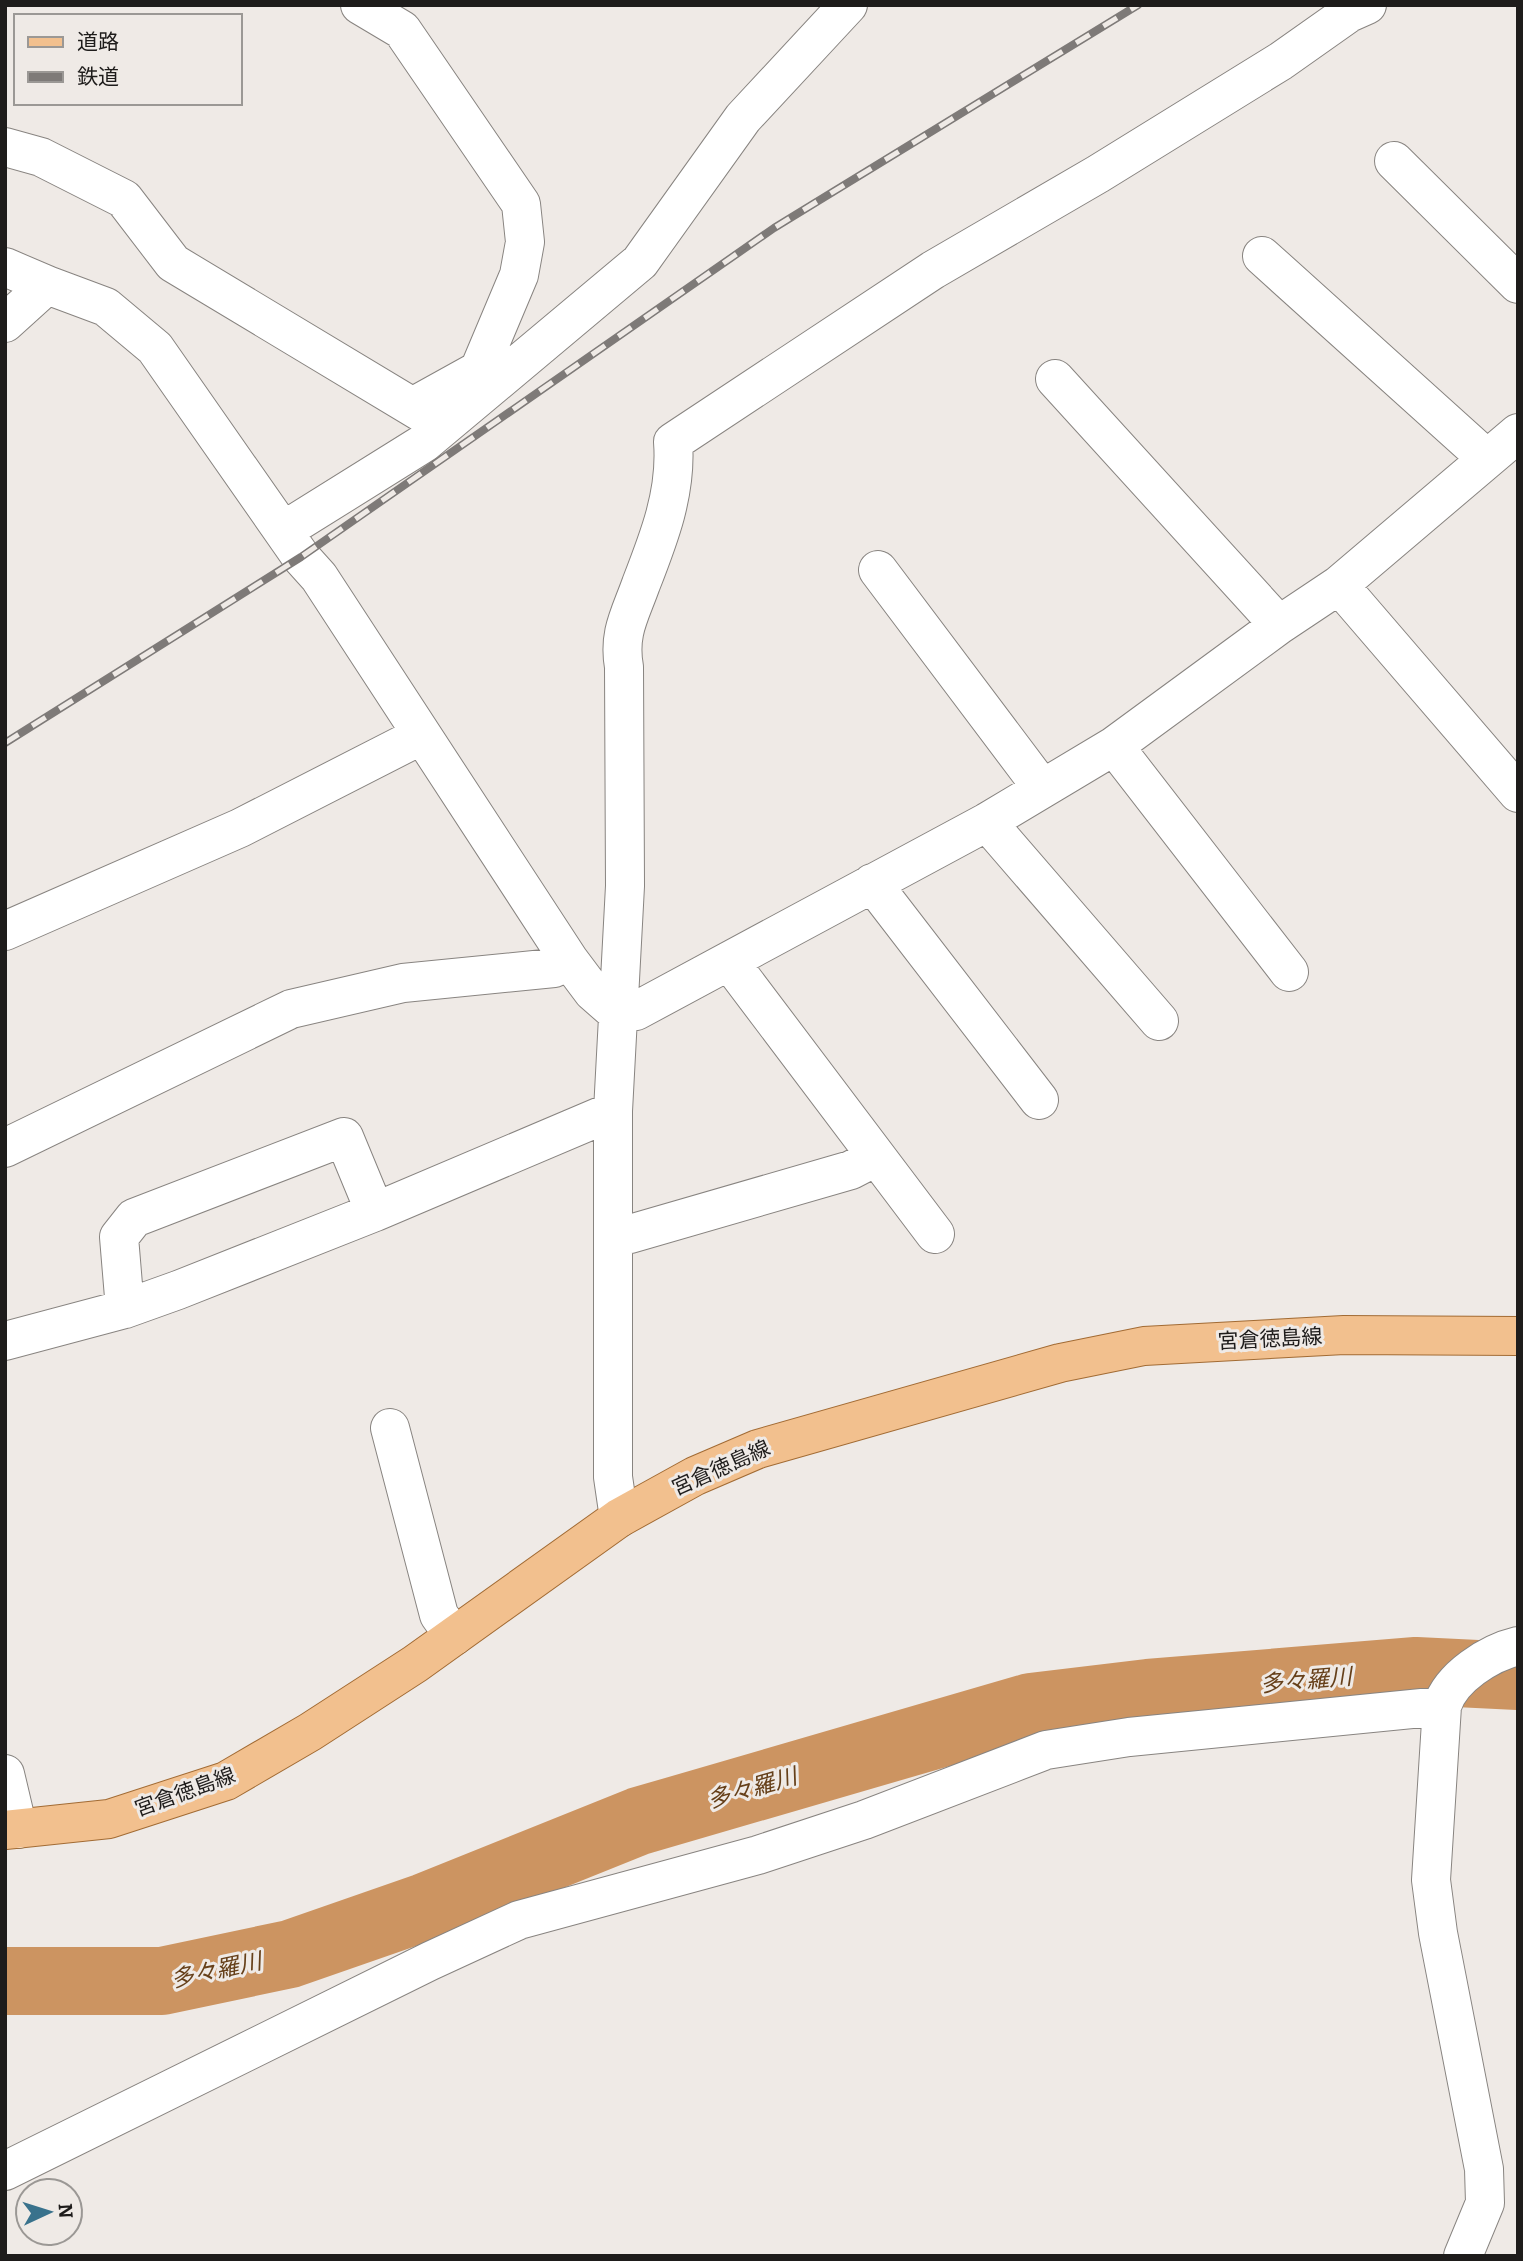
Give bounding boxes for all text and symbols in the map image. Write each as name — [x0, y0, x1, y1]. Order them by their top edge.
legend — [14, 14, 242, 105]
text: 道路 — [77, 29, 119, 55]
text: 鉄道 — [77, 64, 119, 90]
street label: 宮倉徳島線 — [1217, 1323, 1323, 1355]
street label: 宮倉徳島線 — [668, 1435, 774, 1501]
water label: 多々羅川 — [1259, 1662, 1356, 1698]
water label: 多々羅川 — [704, 1761, 803, 1814]
street label: 宮倉徳島線 — [131, 1762, 239, 1822]
water label: 多々羅川 — [168, 1946, 267, 1993]
north arrow — [14, 2177, 84, 2247]
text: N — [53, 2203, 77, 2219]

